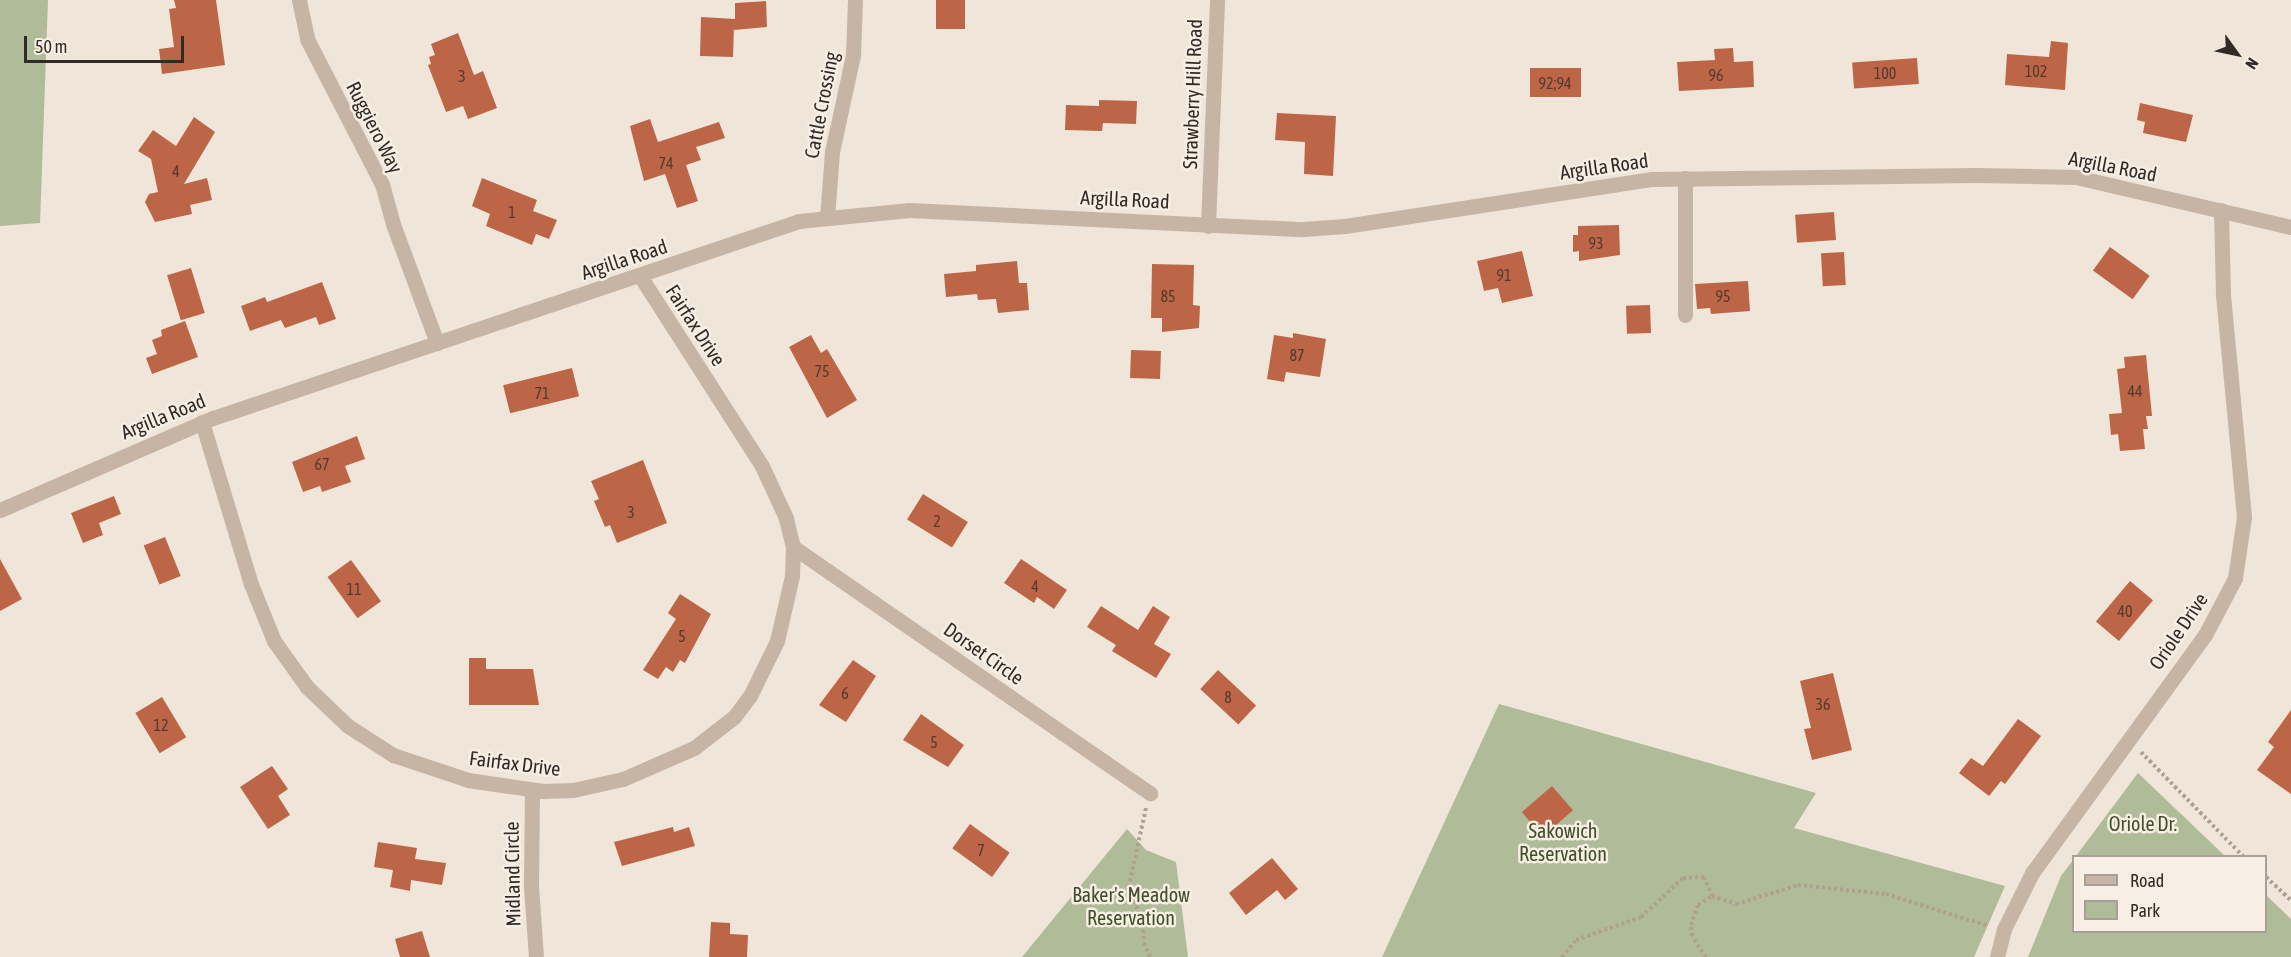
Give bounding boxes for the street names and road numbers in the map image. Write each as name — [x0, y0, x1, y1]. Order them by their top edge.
street label: Strawberry Hill Road — [1177, 19, 1207, 169]
street label: Cattle Crossing — [799, 50, 843, 160]
street label: Ruggiero Way — [342, 77, 408, 177]
street label: Argilla Road — [2067, 146, 2159, 186]
street label: Argilla Road — [1558, 148, 1650, 184]
street label: Argilla Road — [1080, 185, 1170, 213]
street label: Argilla Road — [578, 234, 670, 284]
street label: Fairfax Drive — [661, 280, 731, 370]
street label: Argilla Road — [117, 388, 209, 444]
street label: Oriole Drive — [2144, 588, 2212, 674]
street label: Dorset Circle — [939, 617, 1029, 689]
street label: Fairfax Drive — [468, 746, 562, 780]
street label: Midland Circle — [499, 821, 525, 927]

